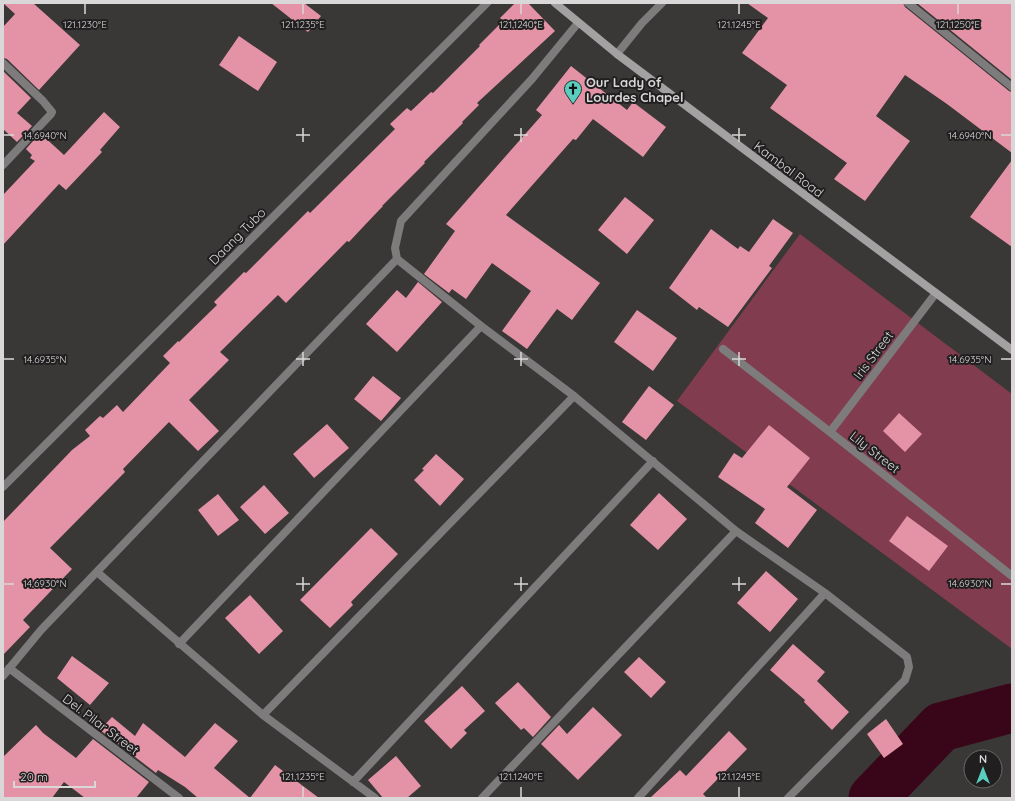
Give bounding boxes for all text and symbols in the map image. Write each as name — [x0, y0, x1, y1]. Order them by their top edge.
text: 121.1230°E — [63, 18, 107, 31]
text: 121.1235°E — [281, 18, 325, 31]
text: 121.1240°E — [499, 18, 543, 31]
text: 121.1245°E — [717, 18, 761, 31]
text: 121.1250°E — [936, 18, 980, 31]
place label: Our Lady of Lourdes Chapel — [586, 74, 683, 105]
church icon: Our Lady of Lourdes Chapel — [563, 79, 583, 104]
text: 14.6940°N — [23, 129, 67, 142]
text: 14.6940°N — [948, 129, 992, 142]
street label: Kambal Road — [751, 138, 827, 200]
street label: Daang Tubo — [205, 204, 269, 268]
street label: Iris Street — [850, 328, 896, 382]
text: 14.6935°N — [24, 353, 66, 366]
text: 14.6935°N — [949, 353, 991, 366]
street label: Lily Street — [847, 428, 903, 476]
text: 14.6930°N — [23, 577, 67, 590]
text: 14.6930°N — [948, 577, 992, 590]
street label: Del. Pilar Street — [60, 690, 142, 758]
north arrow — [963, 749, 1003, 789]
text: N — [979, 752, 987, 766]
scale bar — [14, 763, 95, 789]
text: 20 m — [20, 769, 48, 784]
text: 121.1235°E — [281, 770, 325, 783]
text: 121.1240°E — [499, 770, 543, 783]
text: 121.1245°E — [717, 770, 761, 783]

